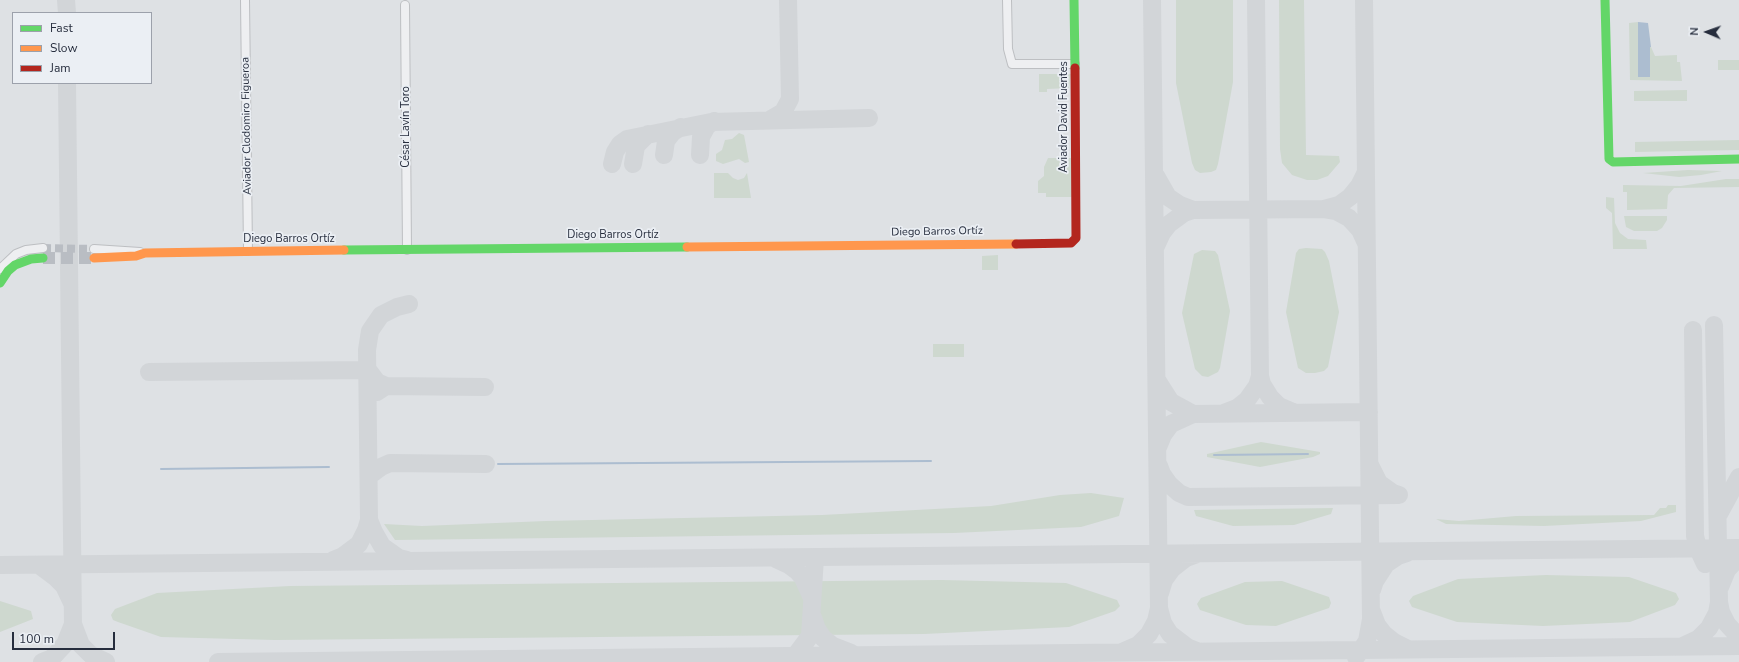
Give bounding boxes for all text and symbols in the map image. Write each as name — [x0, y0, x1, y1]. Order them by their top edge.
legend — [12, 12, 152, 84]
north arrow — [1687, 12, 1727, 52]
text: Fast — [50, 20, 73, 36]
text: N — [1687, 27, 1702, 36]
text: Slow — [50, 40, 78, 56]
street label: Aviador Clodomiro Figueroa — [239, 57, 255, 195]
text: Jam — [50, 60, 71, 76]
street label: Aviador David Fuentes — [1057, 61, 1071, 173]
street label: César Lavín Toro — [399, 86, 413, 168]
street label: Diego Barros Ortíz — [891, 225, 983, 239]
street label: Diego Barros Ortíz — [567, 228, 659, 242]
street label: Diego Barros Ortíz — [243, 232, 335, 246]
scale bar — [14, 624, 117, 650]
text: 100 m — [19, 631, 54, 647]

